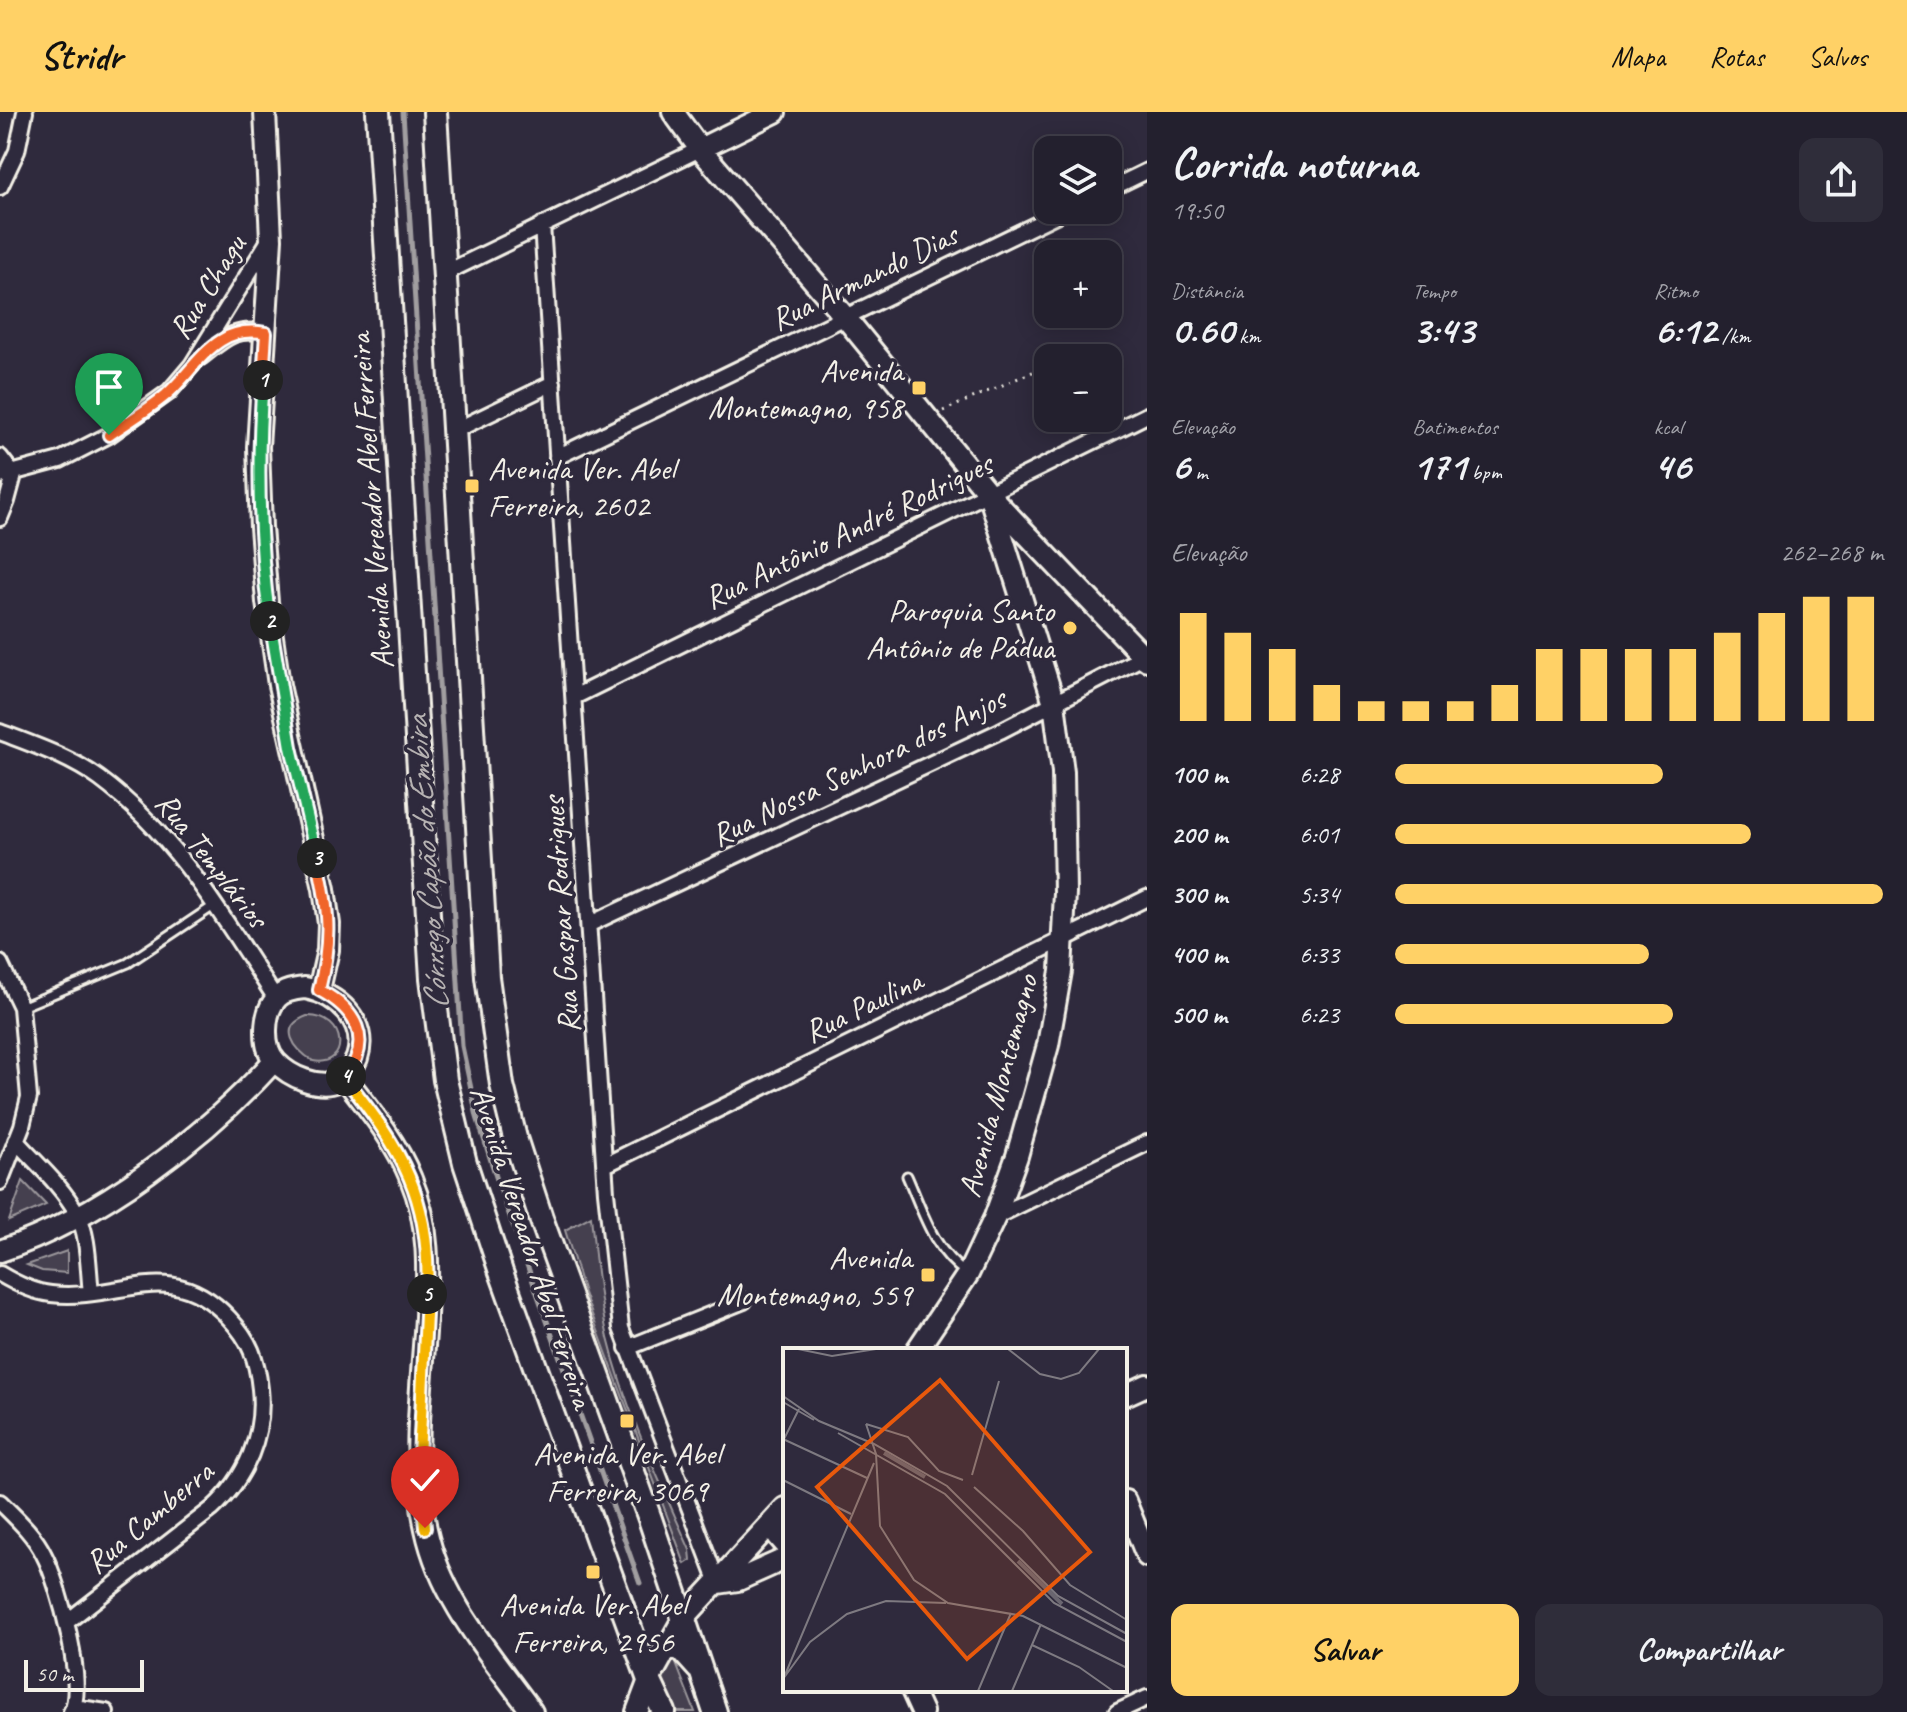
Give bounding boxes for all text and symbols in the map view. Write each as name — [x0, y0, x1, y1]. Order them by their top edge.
text: Stridr — [40, 33, 122, 80]
text: Mapa — [1611, 39, 1665, 74]
text: Rotas — [1709, 39, 1764, 74]
text: Salvos — [1808, 39, 1867, 74]
map controls — [1034, 136, 1122, 432]
button: layers — [1034, 136, 1122, 224]
text: Corrida noturna — [1171, 136, 1416, 191]
button: share — [1799, 138, 1883, 222]
text: 19:50 — [1171, 194, 1223, 227]
street label: Rua Armando Dias — [764, 213, 966, 340]
street label: Rua Chagu — [159, 225, 256, 347]
button: + — [1034, 240, 1122, 328]
text: Distância — [1171, 277, 1243, 305]
text: Tempo — [1412, 277, 1456, 305]
text: Ritmo — [1654, 277, 1698, 305]
text: 0.60 — [1171, 305, 1234, 355]
text: 3:43 — [1412, 305, 1474, 355]
text: 6:12 — [1654, 305, 1716, 355]
text: km — [1234, 322, 1261, 350]
text: /km — [1716, 322, 1751, 350]
street label: Avenida Vereador Abel Ferreira — [339, 329, 403, 670]
button: − — [1034, 344, 1122, 432]
place label: Avenida Montemagno, 958 — [708, 350, 906, 428]
pin — [75, 353, 143, 435]
pin: 1 — [243, 360, 283, 400]
icon: arrive — [87, 365, 131, 409]
text: 1 — [258, 366, 268, 394]
marker: Avenida Montemagno, 958 — [910, 379, 928, 397]
text: Elevação — [1171, 413, 1235, 441]
text: Batimentos — [1412, 413, 1498, 441]
text: kcal — [1654, 413, 1683, 441]
text: 6 — [1171, 441, 1190, 491]
text: 171 — [1412, 441, 1466, 491]
text: 46 — [1654, 441, 1691, 491]
street label: Rua Antônio André Rodrigues — [697, 442, 1002, 619]
place label: Avenida Ver. Abel Ferreira, 2602 — [488, 448, 681, 526]
text: m — [1190, 458, 1208, 486]
text: bpm — [1466, 458, 1502, 486]
marker: Avenida Ver. Abel Ferreira, 2602 — [463, 477, 481, 495]
text: Elevação — [1171, 536, 1246, 569]
text: 262–268 m — [1780, 536, 1883, 569]
place label: Paroquia Santo Antônio de Pádua — [866, 590, 1056, 668]
pin: 2 — [250, 601, 290, 641]
text: 2 — [265, 607, 275, 635]
marker: Paroquia Santo Antônio de Pádua — [1061, 619, 1079, 637]
street label: Rua Nossa Senhora dos Anjos — [704, 677, 1015, 856]
water label: Córrego Capão do Embira — [394, 712, 458, 1011]
text: 100 m — [1171, 758, 1227, 791]
text: 6:28 — [1299, 758, 1339, 791]
street label: Rua Templários — [146, 784, 279, 938]
street label: Rua Gaspar Rodrigues — [532, 792, 590, 1035]
text: 200 m — [1171, 818, 1227, 851]
text: 6:01 — [1299, 818, 1339, 851]
pin: 3 — [297, 838, 337, 878]
text: 3 — [312, 844, 322, 872]
text: 300 m — [1171, 878, 1227, 911]
text: 5:34 — [1299, 878, 1339, 911]
text: 400 m — [1171, 938, 1227, 971]
text: 6:33 — [1299, 938, 1339, 971]
street label: Rua Paulina — [797, 959, 931, 1052]
street label: Avenida Montemagno — [949, 969, 1048, 1202]
text: 500 m — [1171, 998, 1227, 1031]
text: 6:23 — [1299, 998, 1339, 1031]
pin: 4 — [326, 1056, 366, 1096]
text: 4 — [341, 1062, 351, 1090]
street label: Avenida Vereador Abel Ferreira — [461, 1081, 604, 1416]
place label: Avenida Montemagno, 559 — [717, 1237, 915, 1315]
marker: Avenida Montemagno, 559 — [919, 1266, 937, 1284]
pin: 5 — [407, 1274, 447, 1314]
text: 5 — [422, 1280, 432, 1308]
inset map — [783, 1348, 1127, 1692]
marker: Avenida Ver. Abel Ferreira, 3069 — [618, 1412, 636, 1430]
place label: Avenida Ver. Abel Ferreira, 3069 — [533, 1433, 726, 1511]
pin — [391, 1446, 459, 1528]
street label: Rua Camberra — [76, 1450, 223, 1583]
icon: check — [403, 1458, 447, 1502]
marker: Avenida Ver. Abel Ferreira, 2956 — [584, 1563, 602, 1581]
place label: Avenida Ver. Abel Ferreira, 2956 — [499, 1584, 692, 1662]
button: Salvar — [1171, 1604, 1519, 1696]
button: Compartilhar — [1535, 1604, 1883, 1696]
scale bar — [24, 1656, 144, 1692]
text: 50 m — [36, 1660, 73, 1688]

